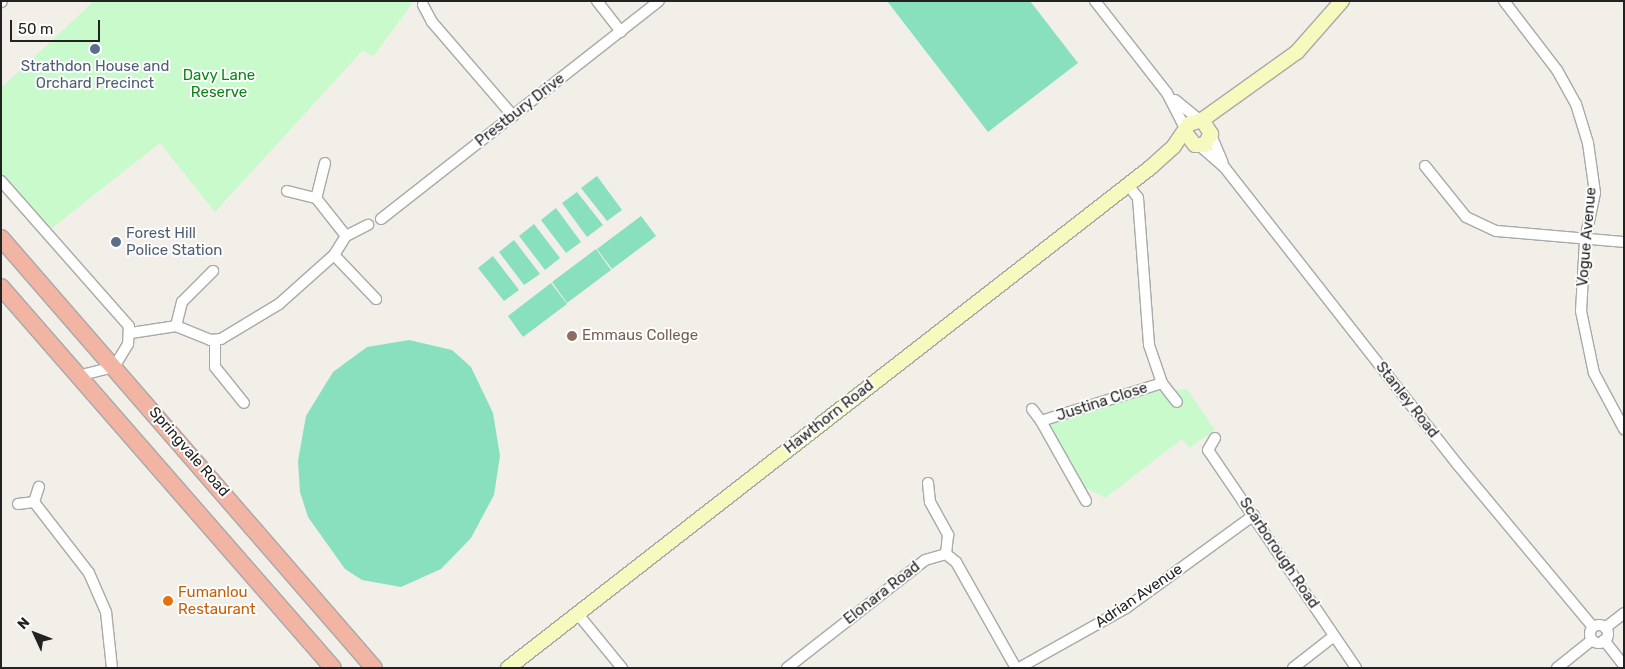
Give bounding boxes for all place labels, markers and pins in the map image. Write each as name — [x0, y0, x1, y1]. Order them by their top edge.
marker: Strathdon House and Orchard Precinct — [89, 43, 101, 55]
place label: Strathdon House and Orchard Precinct — [21, 57, 169, 92]
place label: Forest Hill Police Station — [126, 224, 222, 259]
marker: Forest Hill Police Station — [110, 236, 122, 248]
place label: Emmaus College — [582, 327, 698, 345]
marker: Emmaus College — [566, 330, 578, 342]
place label: Fumanlou Restaurant — [178, 583, 256, 618]
marker: Fumanlou Restaurant — [162, 595, 174, 607]

